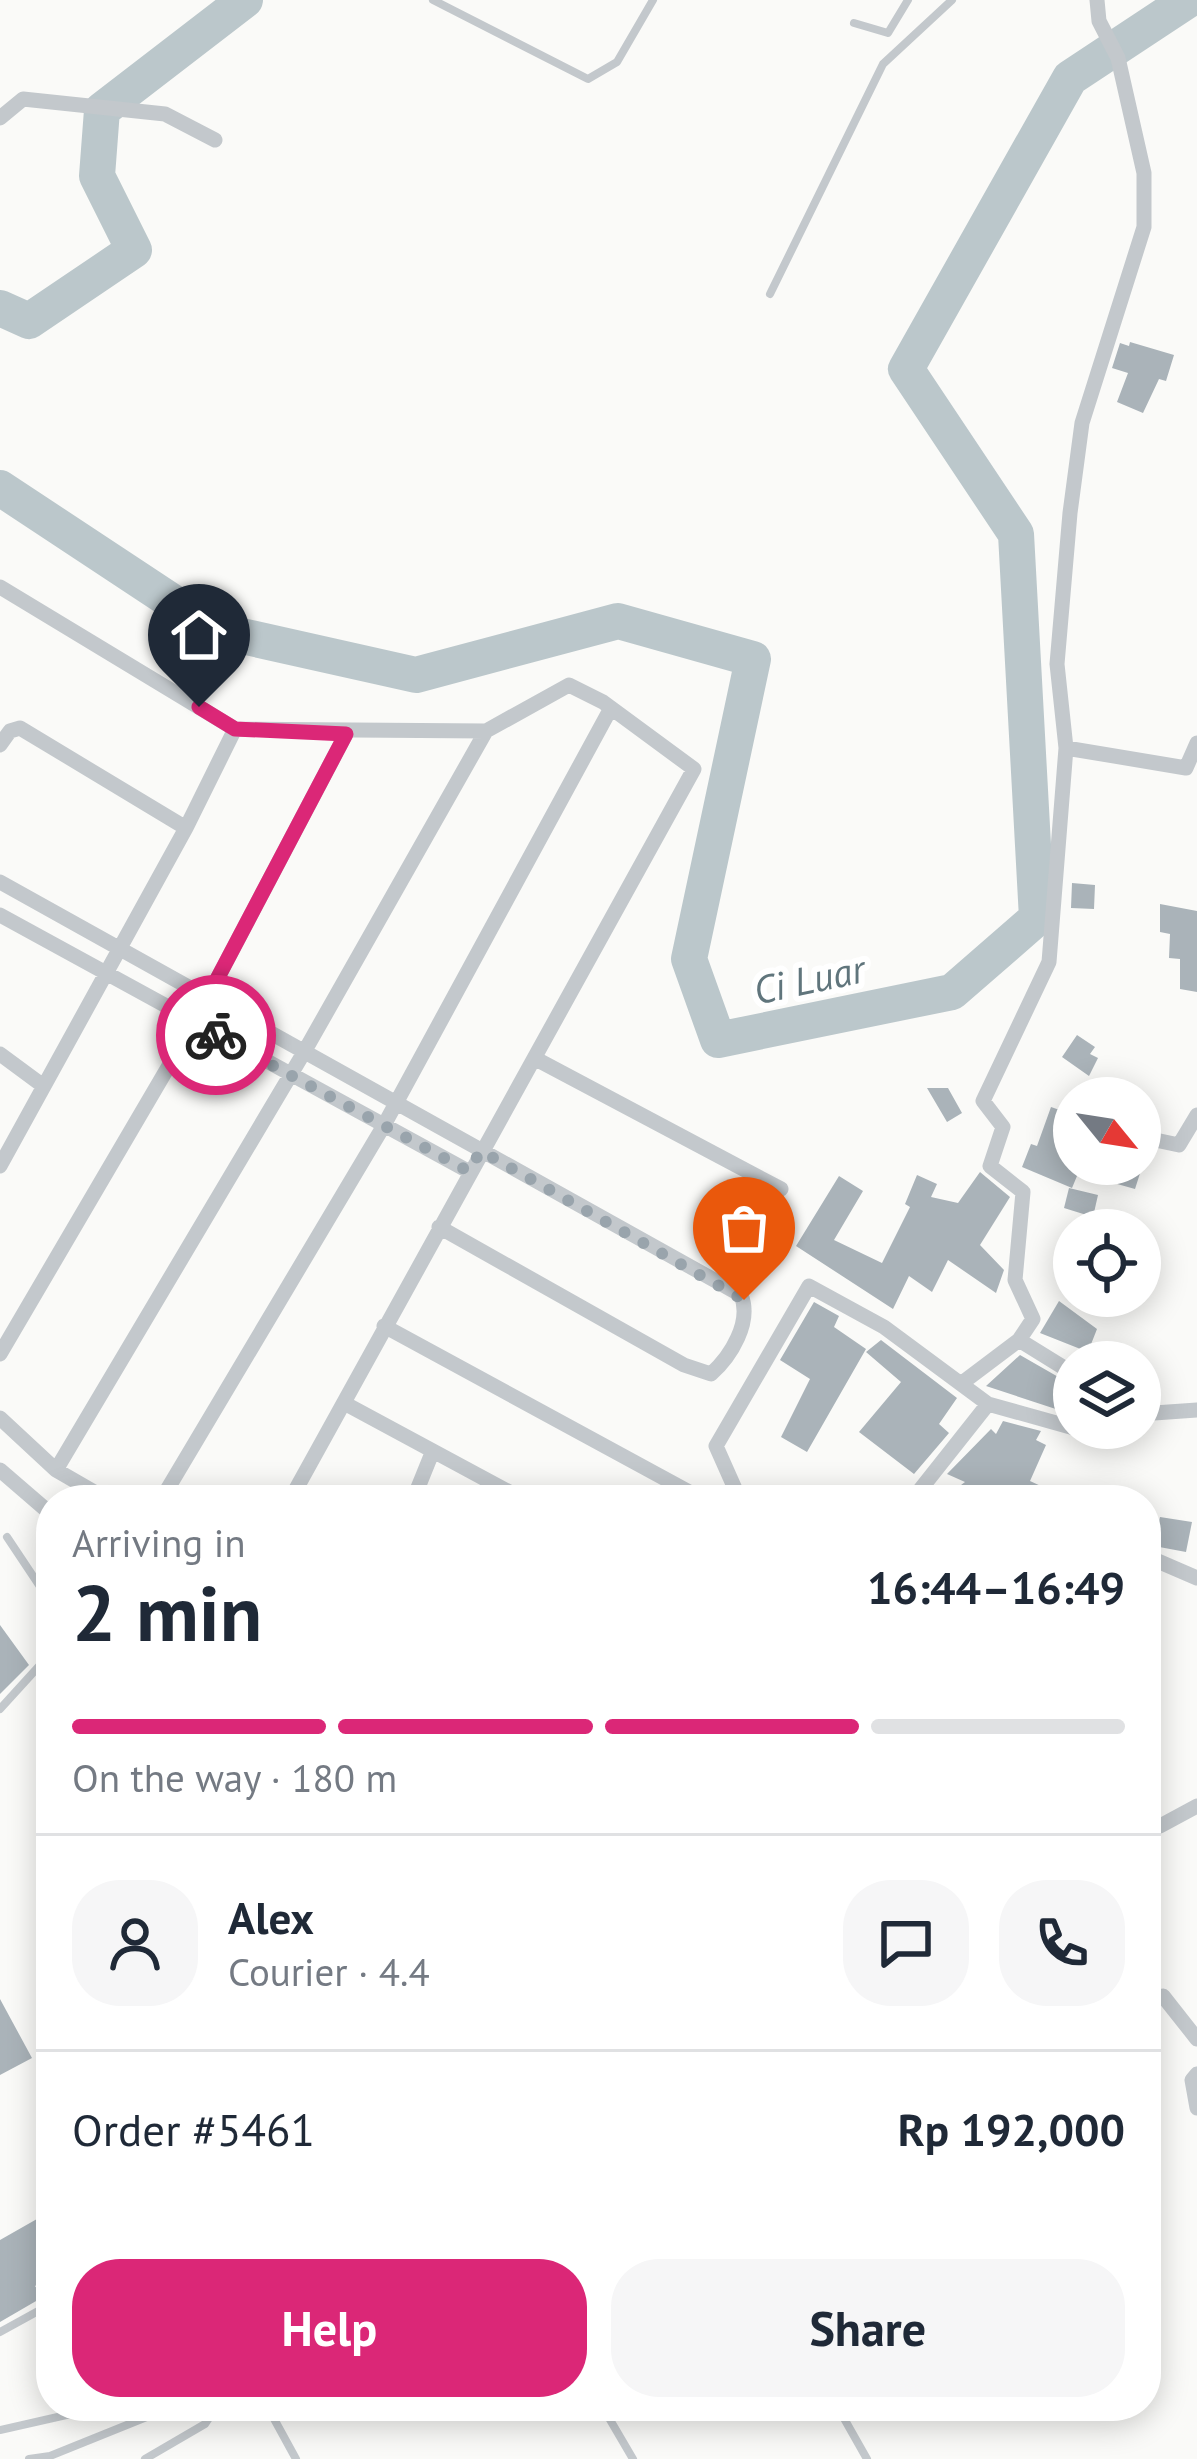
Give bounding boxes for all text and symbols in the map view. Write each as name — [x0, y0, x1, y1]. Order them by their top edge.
pin — [148, 584, 250, 707]
icon: home — [166, 602, 232, 668]
water label: Ci Luar — [749, 942, 871, 1016]
courier — [156, 975, 276, 1095]
icon: bike — [183, 1002, 249, 1068]
north arrow — [1053, 1077, 1161, 1185]
map controls — [1053, 1077, 1161, 1449]
pin — [693, 1177, 795, 1300]
icon: bag — [711, 1195, 777, 1261]
button: locate — [1053, 1209, 1161, 1317]
button: layers — [1053, 1341, 1161, 1449]
text: Arriving in — [72, 1517, 246, 1568]
text: 16:44–16:49 — [867, 1558, 1125, 1616]
text: 2 min — [72, 1562, 262, 1663]
text: On the way · 180 m — [72, 1752, 397, 1803]
button: person — [72, 1880, 198, 2006]
button: chat — [843, 1880, 969, 2006]
button: phone — [999, 1880, 1125, 2006]
text: Alex — [228, 1888, 314, 1946]
text: Courier · 4.4 — [228, 1946, 430, 1997]
text: Order #5461 — [72, 2100, 315, 2158]
text: Rp 192,000 — [898, 2100, 1125, 2158]
button: Help — [72, 2259, 587, 2397]
button: Share — [611, 2259, 1125, 2397]

